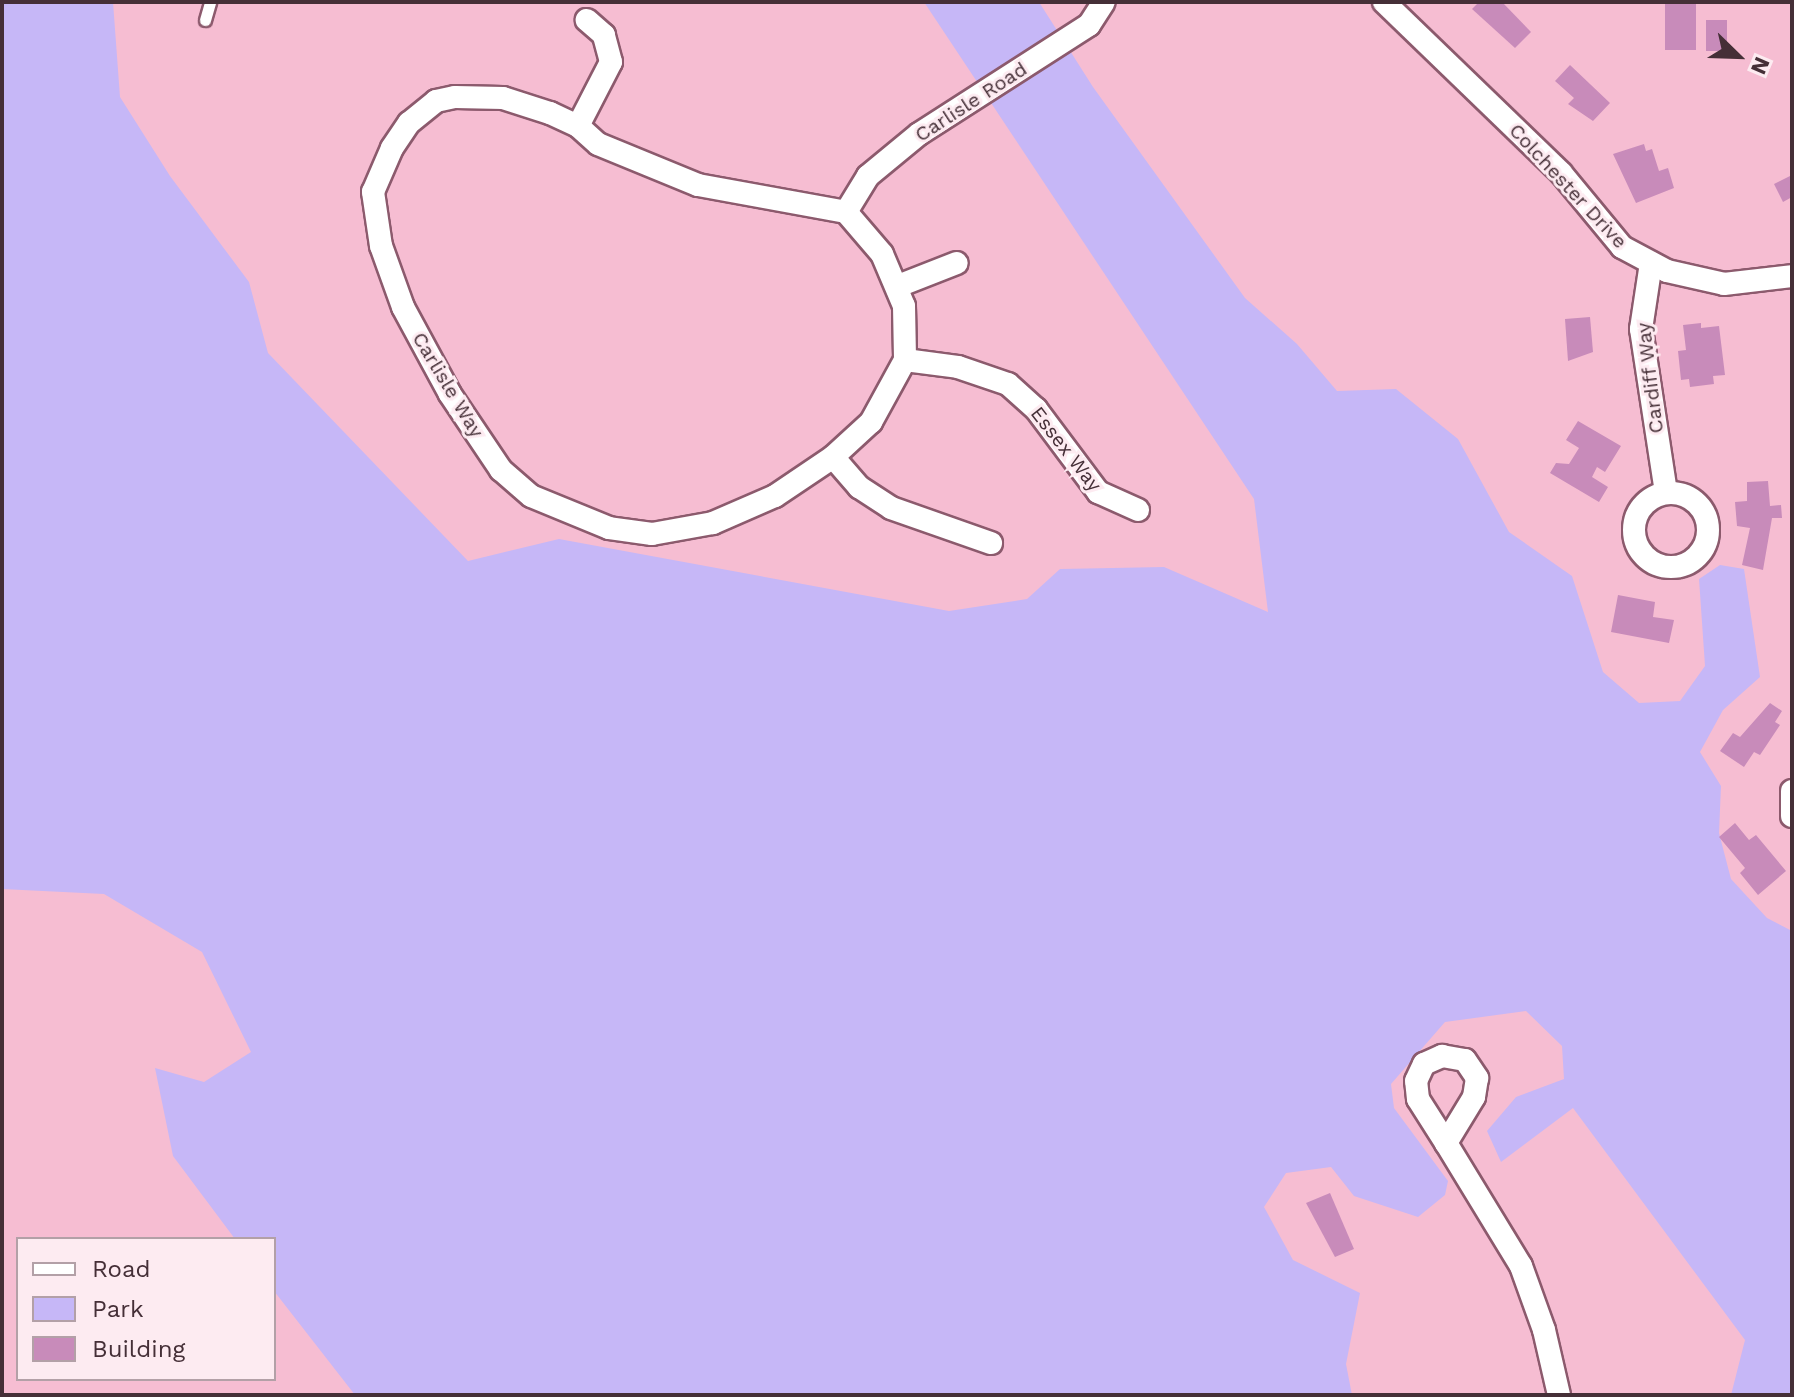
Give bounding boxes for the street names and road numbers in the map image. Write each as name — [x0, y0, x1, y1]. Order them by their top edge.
street label: Carlisle Road — [911, 57, 1031, 147]
street label: Colchester Drive — [1504, 119, 1632, 253]
street label: Cardiff Way — [1631, 321, 1669, 435]
street label: Carlisle Way — [407, 328, 489, 442]
street label: Essex Way — [1025, 401, 1107, 497]

